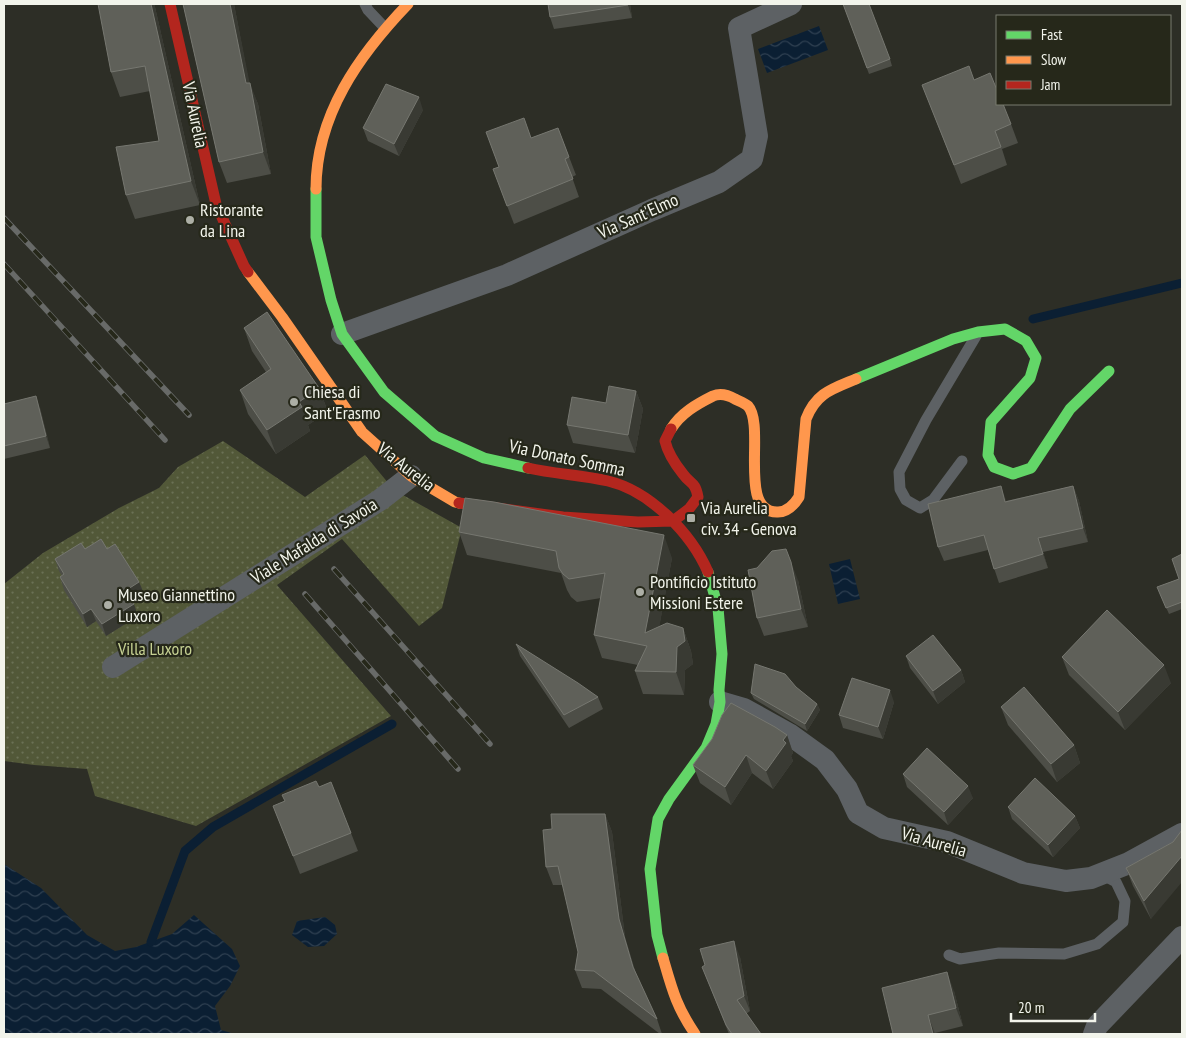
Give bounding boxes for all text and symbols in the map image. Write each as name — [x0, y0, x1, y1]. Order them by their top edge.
legend — [996, 15, 1171, 105]
text: Fast — [1041, 25, 1062, 44]
text: Slow — [1041, 50, 1066, 69]
text: Jam — [1040, 75, 1060, 94]
street label: Via Aurelia — [177, 79, 214, 150]
street label: Via Sant'Elmo — [593, 188, 682, 244]
place label: Ristorante da Lina — [200, 198, 264, 242]
marker: Ristorante da Lina — [184, 214, 196, 226]
place label: Chiesa di Sant'Erasmo — [304, 380, 381, 424]
marker: Chiesa di Sant'Erasmo — [288, 396, 300, 408]
street label: Via Donato Somma — [506, 434, 627, 481]
street label: Via Aurelia — [372, 436, 440, 496]
street label: Viale Mafalda di Savoia — [245, 492, 381, 589]
place label: Via Aurelia civ. 34 - Genova — [700, 496, 797, 540]
marker: Via Aurelia civ. 34 - Genova — [685, 512, 697, 524]
place label: Pontificio Istituto Missioni Estere — [650, 570, 757, 614]
place label: Museo Giannettino Luxoro — [118, 583, 235, 627]
marker: Pontificio Istituto Missioni Estere — [634, 586, 646, 598]
marker: Museo Giannettino Luxoro — [102, 599, 114, 611]
park label: Villa Luxoro — [117, 637, 192, 660]
street label: Via Aurelia — [898, 821, 969, 862]
scale bar — [1011, 990, 1095, 1022]
text: 20 m — [1018, 998, 1044, 1017]

